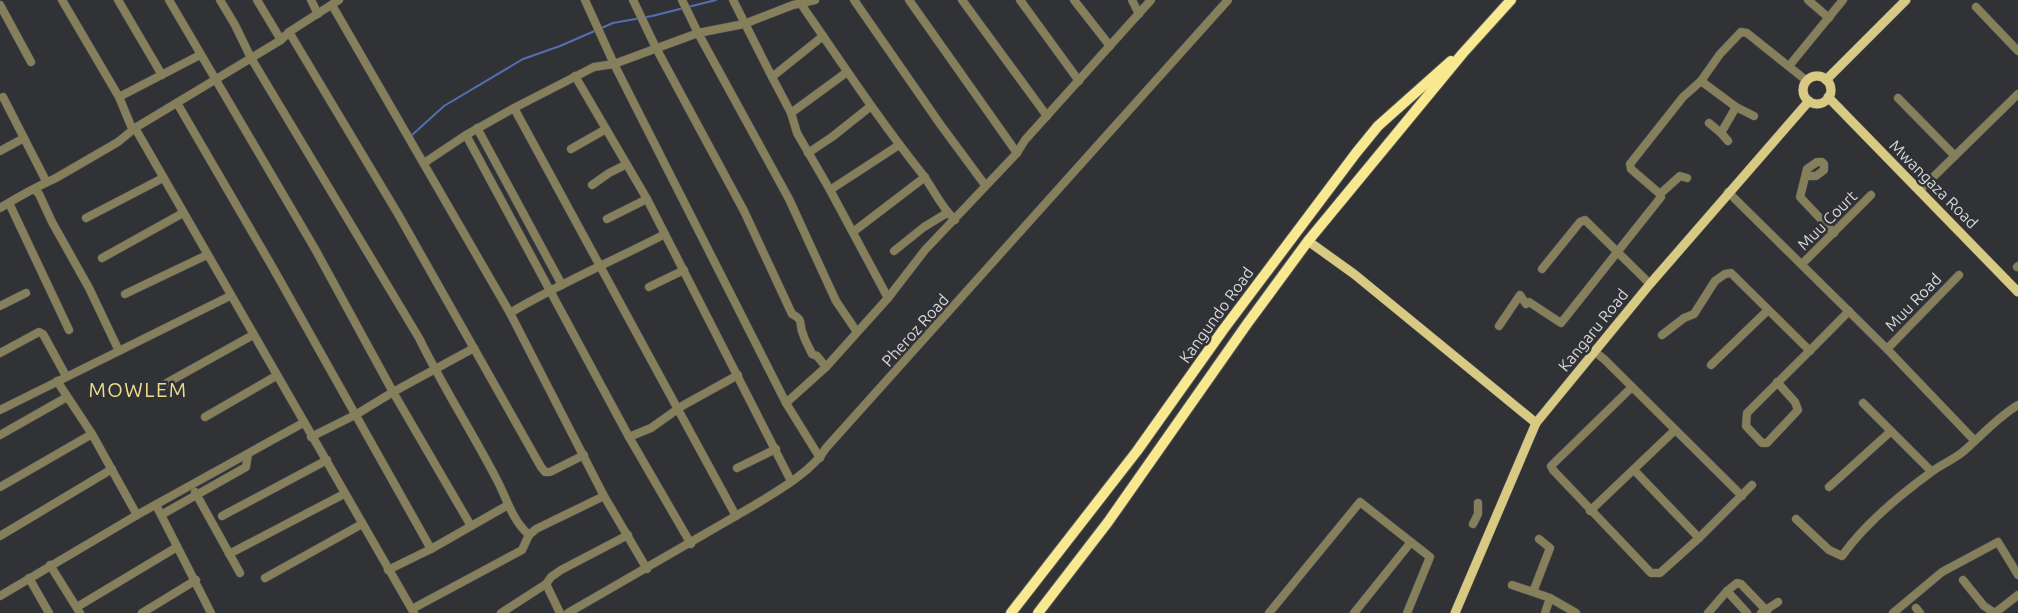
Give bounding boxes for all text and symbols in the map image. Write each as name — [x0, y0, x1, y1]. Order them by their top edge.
street label: Mwangaza Road — [1886, 136, 1982, 232]
street label: Muu Court — [1794, 186, 1861, 253]
street label: Kangundo Road — [1175, 264, 1257, 366]
street label: Muu Road — [1881, 270, 1945, 334]
street label: Kangaru Road — [1554, 285, 1632, 375]
street label: Pheroz Road — [878, 290, 952, 370]
district label: MOWLEM — [88, 378, 188, 401]

